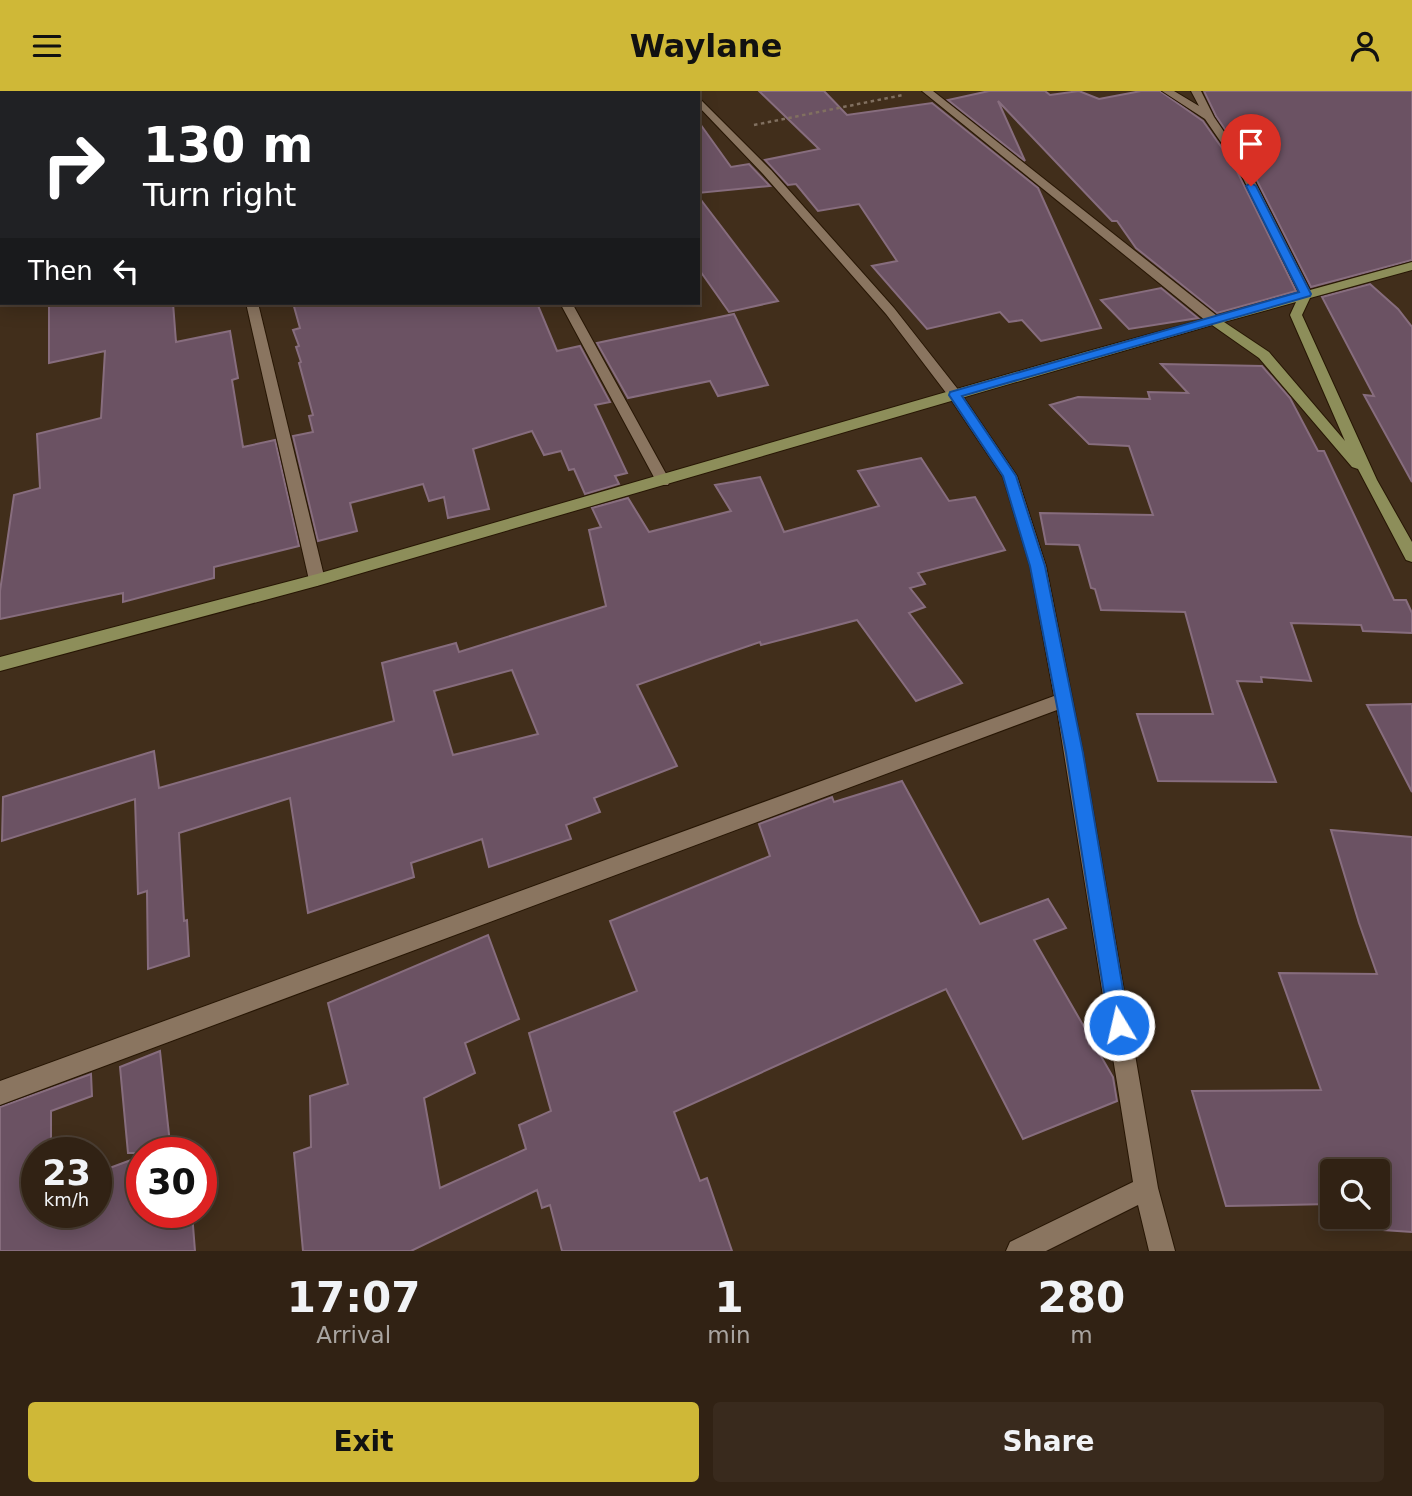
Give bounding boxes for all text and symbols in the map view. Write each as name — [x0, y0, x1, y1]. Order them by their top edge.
icon: menu — [28, 27, 66, 65]
text: Waylane — [630, 27, 782, 65]
icon: person — [1346, 27, 1384, 65]
pin — [1221, 114, 1281, 186]
text: 130 m — [143, 117, 313, 174]
icon: right — [28, 119, 119, 210]
icon: arrive — [1232, 125, 1270, 163]
text: Turn right — [143, 176, 296, 214]
icon: left — [107, 252, 145, 290]
text: Then — [28, 256, 93, 286]
position arrow — [1082, 988, 1156, 1062]
speed limit sign: 30 — [126, 1137, 217, 1228]
text: 23 — [42, 1153, 91, 1193]
map controls — [1320, 1159, 1390, 1229]
button: search — [1320, 1159, 1390, 1229]
text: km/h — [44, 1189, 89, 1210]
text: 17:07 — [287, 1273, 421, 1322]
text: 1 — [714, 1273, 744, 1322]
text: 280 — [1038, 1273, 1125, 1322]
text: Arrival — [316, 1322, 391, 1348]
text: min — [707, 1322, 751, 1348]
text: m — [1070, 1322, 1093, 1348]
button: Exit — [28, 1402, 699, 1482]
button: Share — [713, 1402, 1384, 1482]

